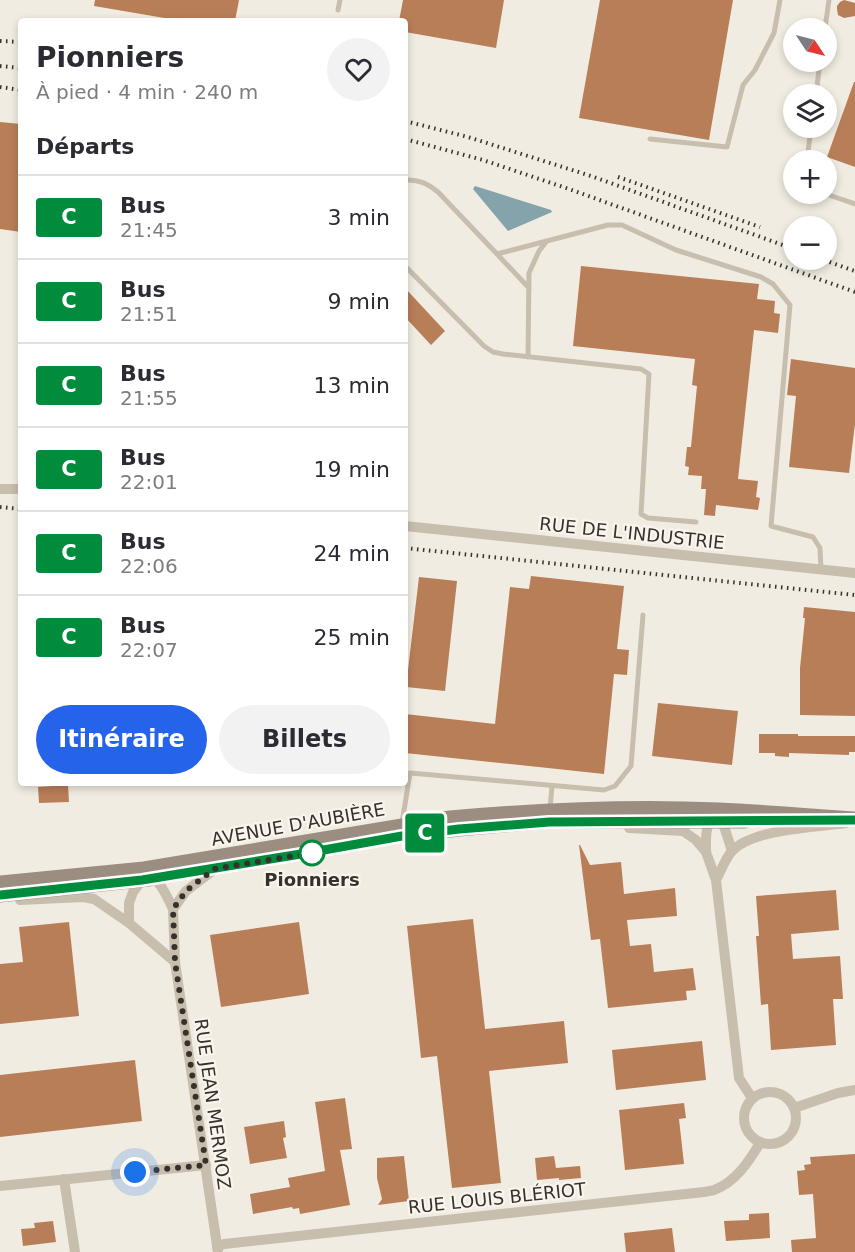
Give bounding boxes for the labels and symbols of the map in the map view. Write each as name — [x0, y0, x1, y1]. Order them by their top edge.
north arrow — [783, 18, 837, 72]
street label: RUE DE L'INDUSTRIE — [538, 513, 726, 553]
street label: AVENUE D'AUBIÈRE — [210, 798, 386, 850]
line badge: C — [406, 814, 444, 852]
marker: Pionniers — [299, 840, 325, 866]
place label: Pionniers — [264, 869, 360, 890]
street label: RUE JEAN MERMOZ — [191, 1017, 235, 1191]
your location — [120, 1157, 150, 1187]
street label: RUE LOUIS BLÉRIOT — [407, 1178, 588, 1218]

